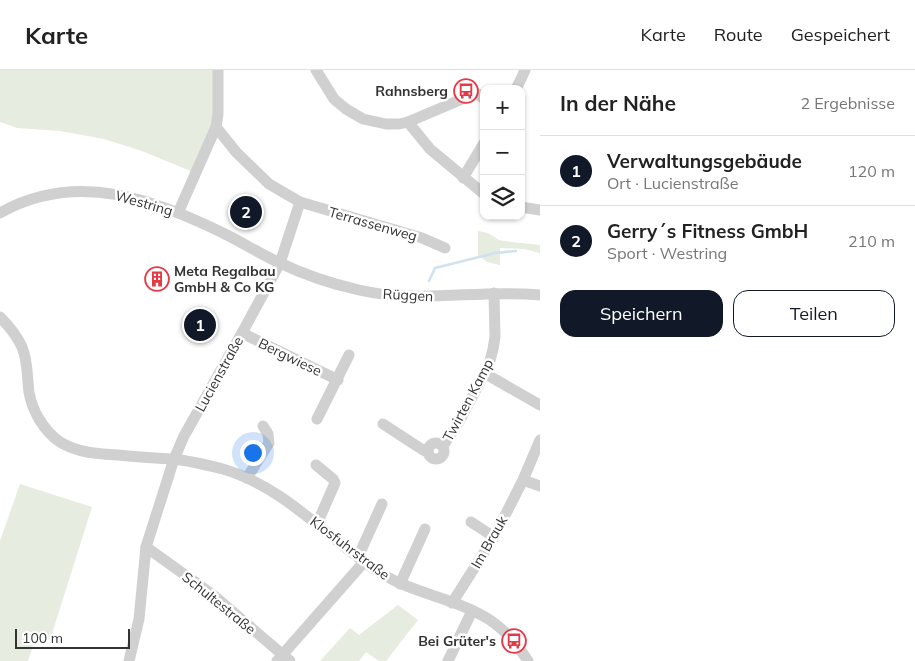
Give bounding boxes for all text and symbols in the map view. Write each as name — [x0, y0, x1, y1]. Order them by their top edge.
text: Karte — [25, 20, 88, 50]
text: Karte — [641, 23, 686, 46]
text: Route — [714, 23, 763, 46]
text: Gespeichert — [791, 23, 890, 46]
bus stop icon: Rahnsberg — [453, 78, 479, 104]
place label: Rahnsberg — [375, 82, 448, 100]
map controls — [480, 85, 525, 220]
button: + — [480, 85, 525, 130]
text: In der Nähe — [560, 90, 676, 116]
text: 2 Ergebnisse — [800, 93, 895, 113]
button: − — [480, 130, 525, 175]
text: Verwaltungsgebäude — [607, 149, 802, 173]
text: 1 — [571, 161, 581, 181]
text: 120 m — [848, 161, 895, 181]
text: Ort · Lucienstraße — [607, 173, 738, 193]
button: layers — [480, 175, 525, 220]
street label: Westring — [113, 186, 175, 220]
pin: 2 — [230, 193, 262, 231]
street label: Terrassenweg — [327, 203, 419, 245]
text: Gerry´s Fitness GmbH — [607, 219, 808, 243]
text: 2 — [571, 231, 581, 251]
text: 210 m — [848, 231, 895, 251]
text: Sport · Westring — [607, 243, 727, 263]
place label: Meta Regalbau GmbH & Co KG — [174, 262, 276, 296]
building icon: Meta Regalbau GmbH & Co KG — [144, 266, 170, 292]
street label: Rüggen — [382, 285, 434, 305]
button: Speichern — [560, 290, 723, 337]
button: Teilen — [733, 290, 895, 337]
pin: 1 — [184, 306, 216, 344]
street label: Lucienstraße — [191, 333, 247, 415]
street label: Bergwiese — [255, 334, 325, 380]
street label: Twirten Kamp — [439, 356, 497, 444]
your location — [240, 440, 266, 466]
street label: Klosfuhrstraße — [307, 512, 393, 584]
street label: Im Brauk — [467, 512, 512, 572]
street label: Schultestraße — [179, 568, 259, 638]
scale bar — [15, 626, 130, 649]
bus stop icon: Bei Grüter's — [501, 628, 527, 654]
text: 100 m — [22, 629, 63, 647]
place label: Bei Grüter's — [418, 632, 496, 650]

